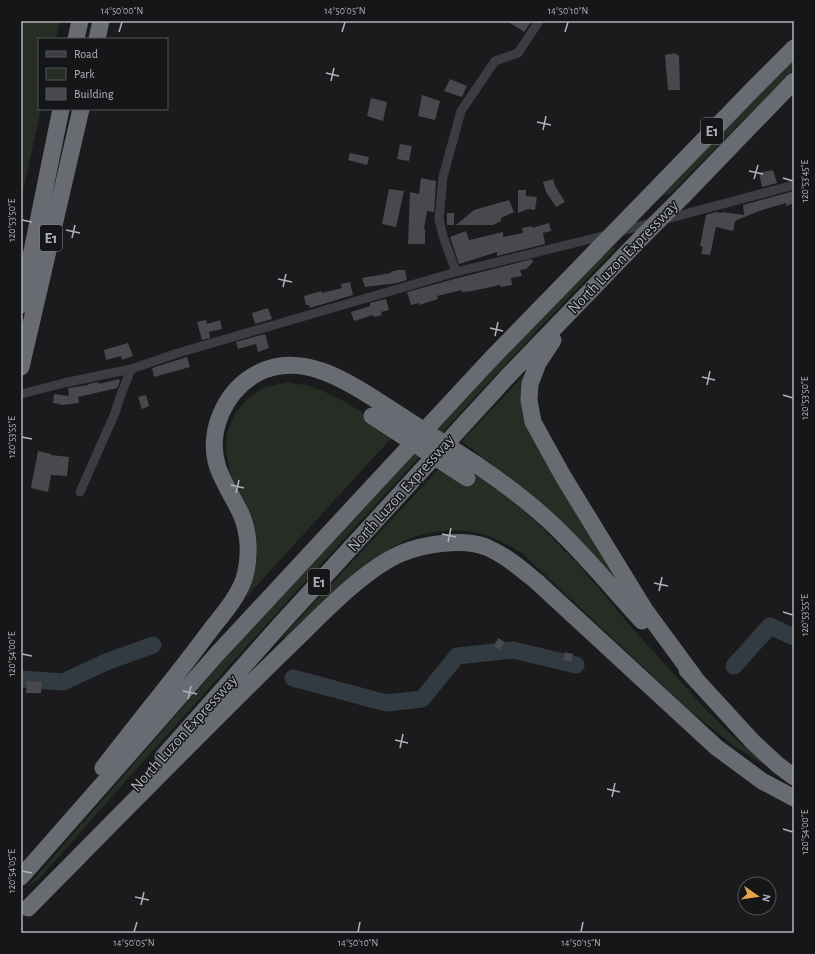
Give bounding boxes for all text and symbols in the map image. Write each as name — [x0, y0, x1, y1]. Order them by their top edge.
text: 14°50'00"N — [101, 6, 143, 16]
text: 14°50'05"N — [324, 6, 366, 16]
text: 14°50'10"N — [548, 6, 588, 16]
legend — [38, 38, 168, 110]
text: Road — [74, 48, 98, 60]
text: Park — [74, 68, 95, 80]
text: Building — [74, 88, 114, 100]
road number: E1 — [701, 118, 723, 144]
text: 120°53'45"E — [800, 159, 810, 202]
street label: North Luzon Expressway — [565, 197, 682, 318]
text: 120°53'50"E — [7, 198, 17, 242]
road number: E1 — [40, 225, 62, 251]
text: 120°53'50"E — [800, 376, 810, 420]
text: 120°53'55"E — [7, 416, 17, 458]
street label: North Luzon Expressway — [345, 431, 458, 555]
road number: E1 — [308, 569, 330, 595]
text: 120°53'55"E — [800, 594, 810, 636]
text: 120°54'00"E — [7, 631, 17, 677]
street label: North Luzon Expressway — [128, 671, 241, 795]
text: 120°54'00"E — [800, 809, 810, 855]
text: 120°54'05"E — [7, 849, 17, 893]
north arrow — [737, 876, 777, 916]
text: N — [760, 893, 772, 903]
text: 14°50'05"N — [113, 938, 155, 948]
text: 14°50'10"N — [338, 938, 378, 948]
text: 14°50'15"N — [561, 938, 601, 948]

